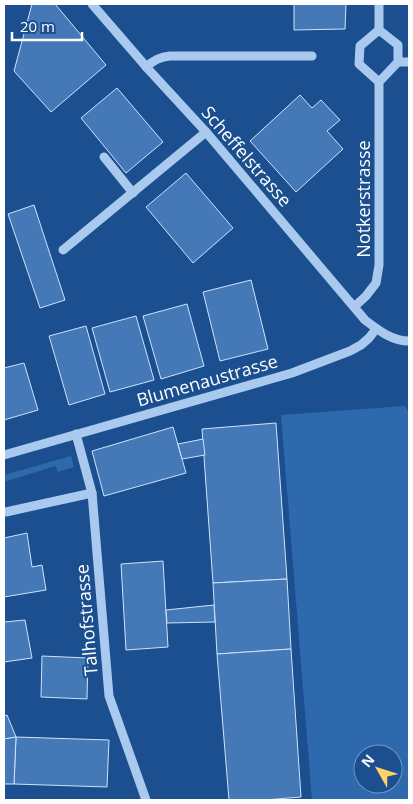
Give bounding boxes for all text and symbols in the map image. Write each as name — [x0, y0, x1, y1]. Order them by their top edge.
scale bar — [12, 10, 82, 42]
text: 20 m — [20, 16, 55, 36]
street label: Scheffelstrasse — [197, 101, 297, 211]
street label: Notkerstrasse — [351, 140, 375, 258]
street label: Blumenaustrasse — [134, 348, 280, 412]
street label: Talhofstrasse — [69, 563, 103, 677]
north arrow — [353, 744, 403, 794]
text: N — [357, 750, 378, 771]

